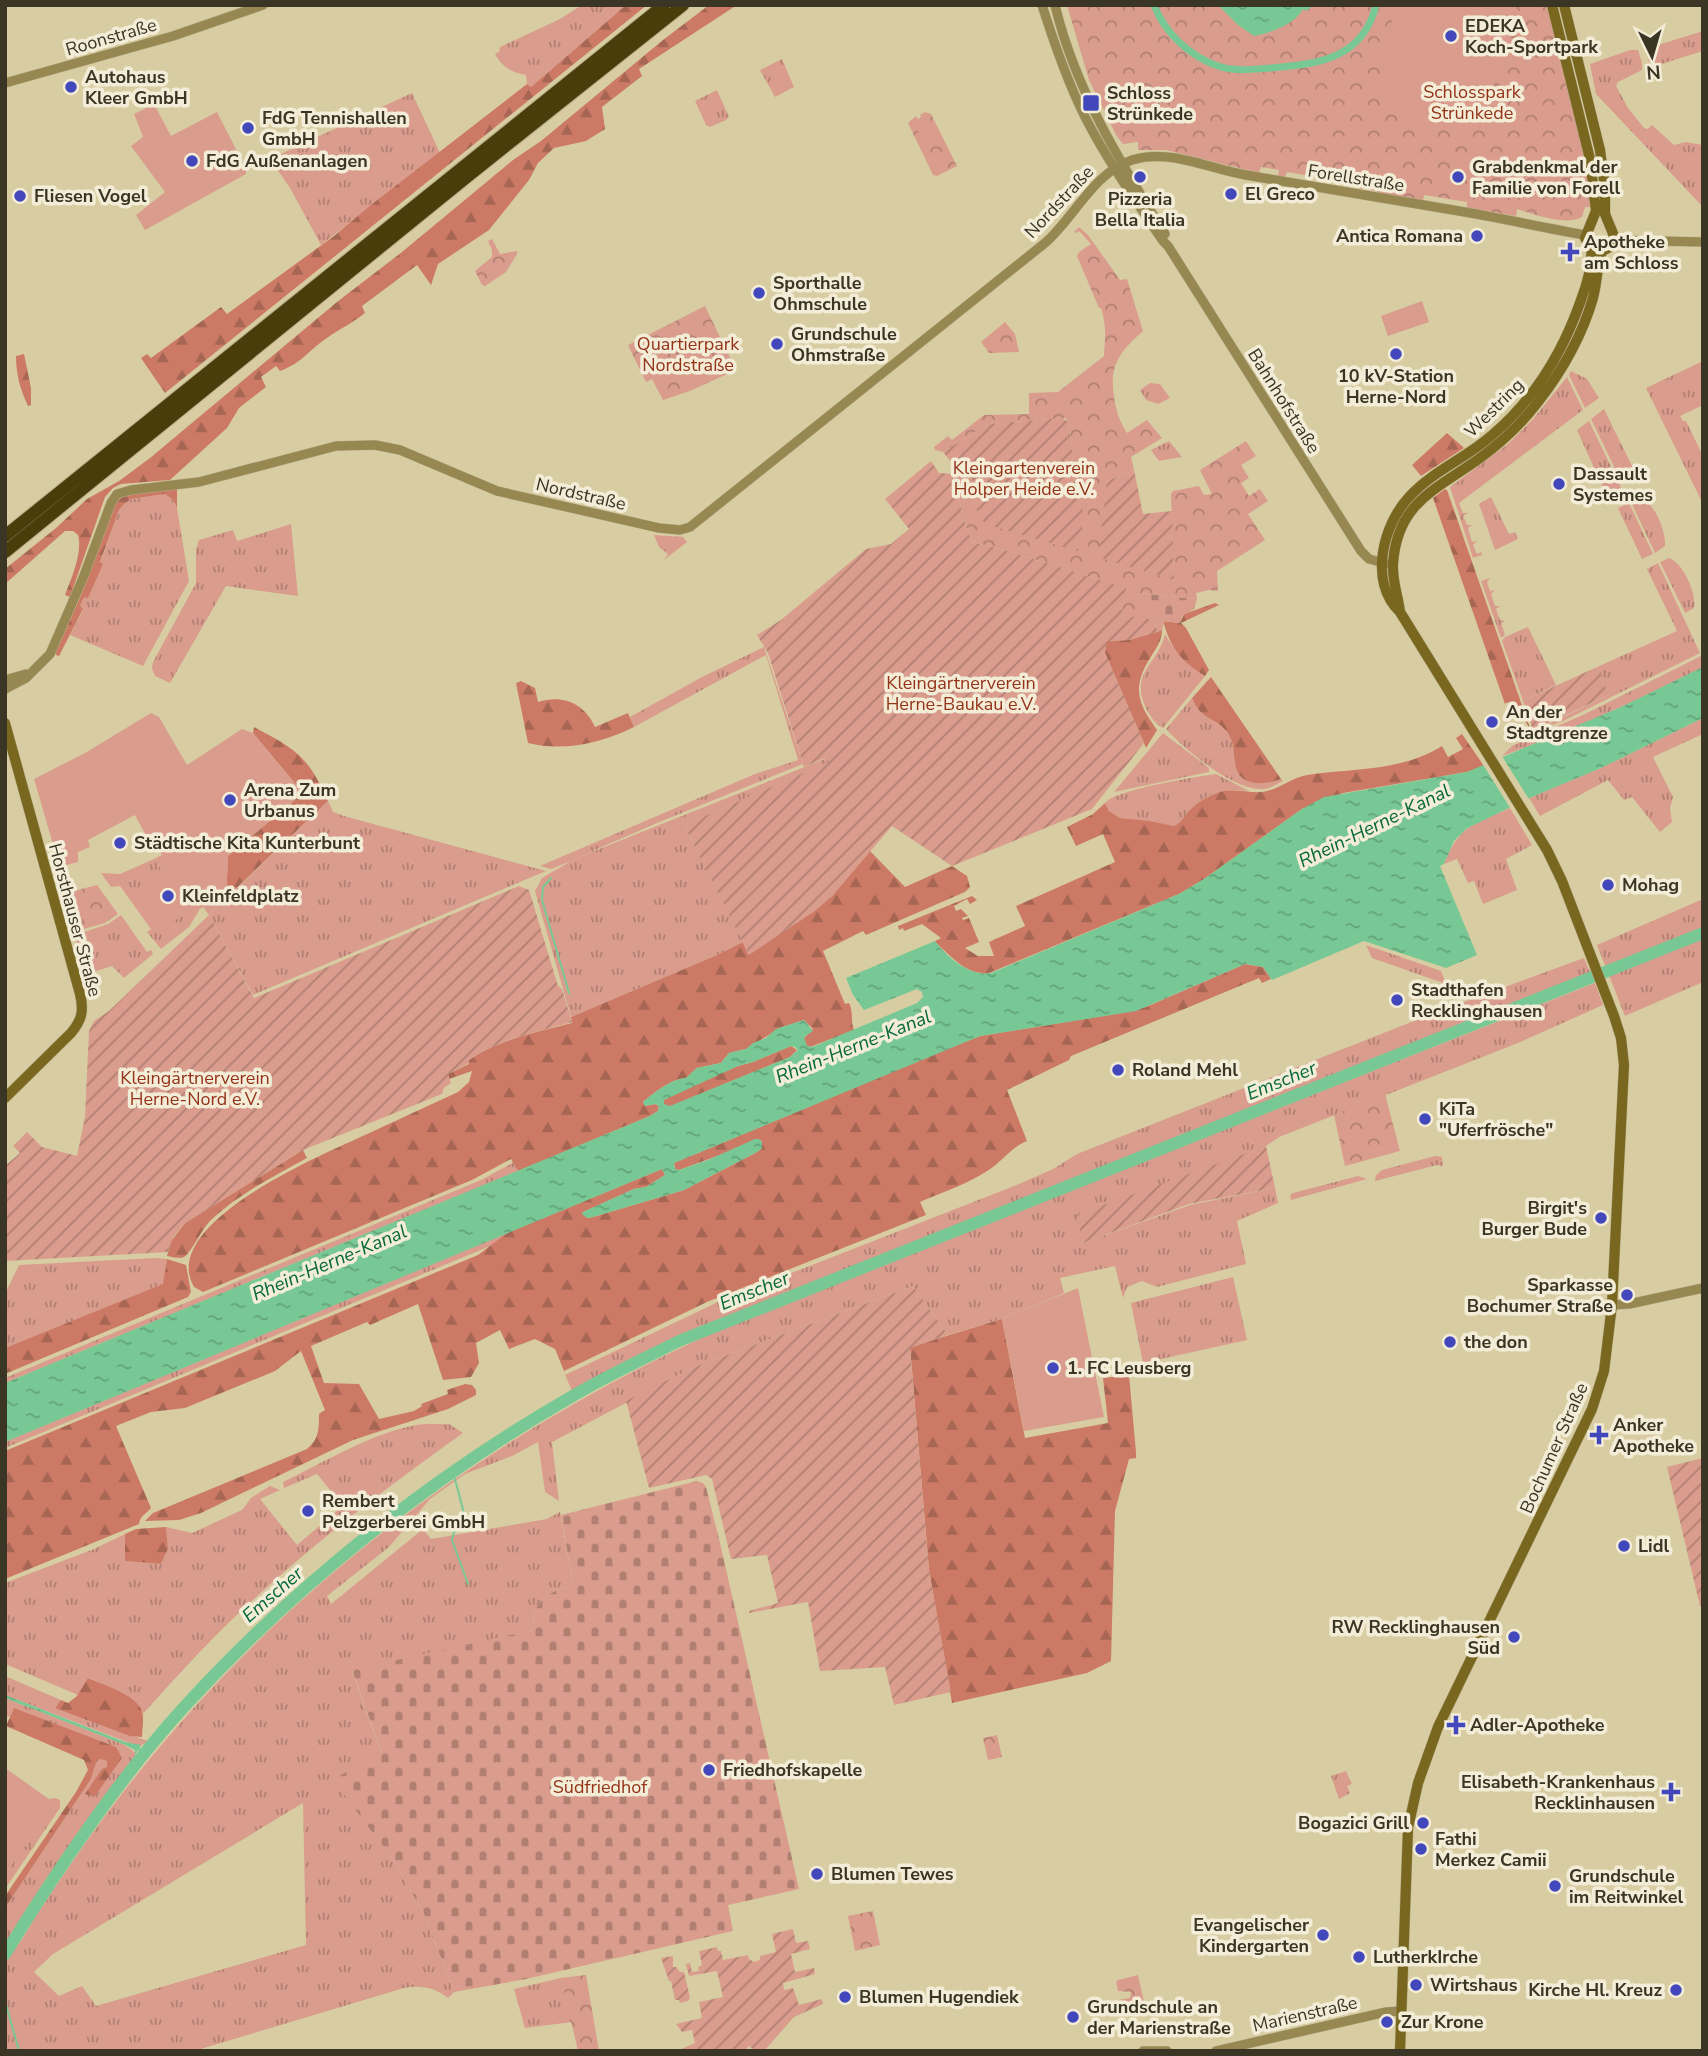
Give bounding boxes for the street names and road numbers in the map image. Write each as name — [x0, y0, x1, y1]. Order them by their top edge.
street label: Roonstraße — [63, 13, 159, 61]
street label: Forellstraße — [1306, 159, 1406, 197]
street label: Nordstraße — [1019, 160, 1099, 244]
street label: Bahnhofstraße — [1242, 344, 1326, 458]
street label: Westring — [1459, 373, 1529, 443]
street label: Nordstraße — [534, 472, 628, 516]
street label: Horsthauser Straße — [43, 841, 107, 999]
street label: Bochumer Straße — [1514, 1379, 1594, 1517]
street label: Marienstraße — [1250, 1990, 1360, 2038]

